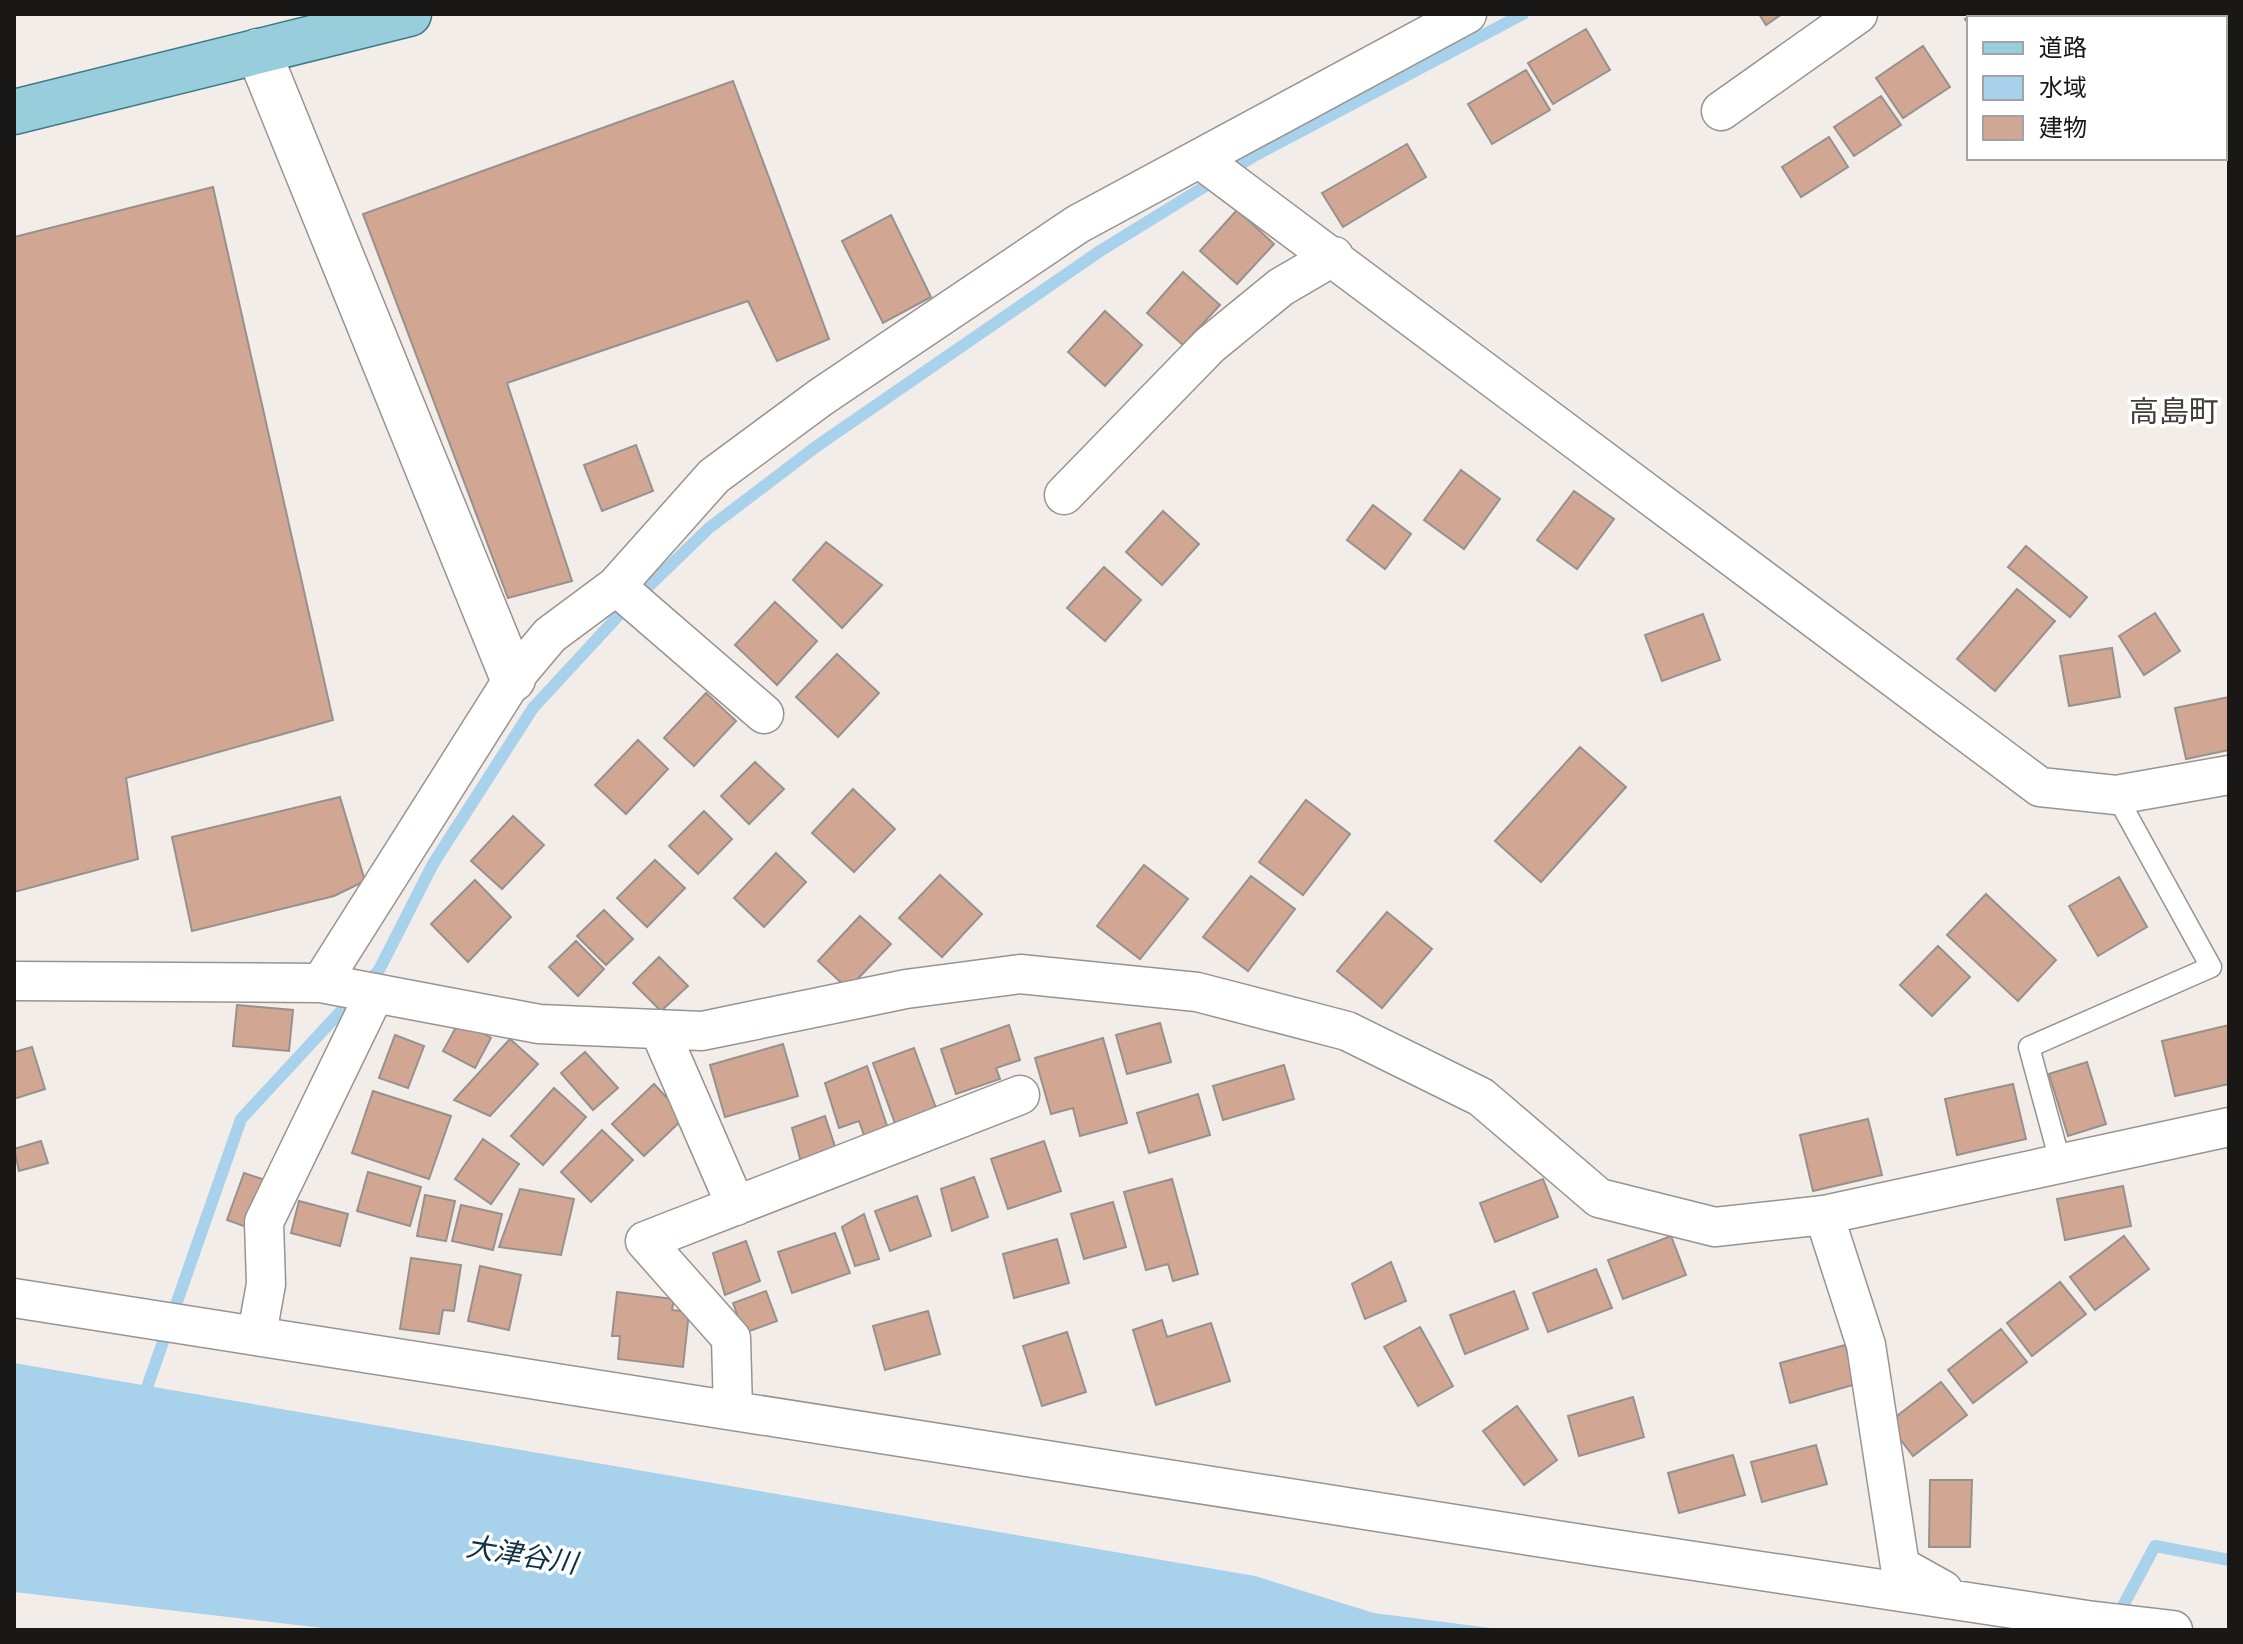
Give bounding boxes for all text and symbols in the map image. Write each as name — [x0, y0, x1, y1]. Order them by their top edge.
legend — [1967, 16, 2227, 160]
text: 道路 — [2039, 30, 2087, 62]
text: 水域 — [2039, 70, 2087, 102]
text: 建物 — [2039, 110, 2087, 142]
district label: 高島町 — [2129, 390, 2219, 430]
water label: 大津谷川 — [464, 1526, 583, 1581]

